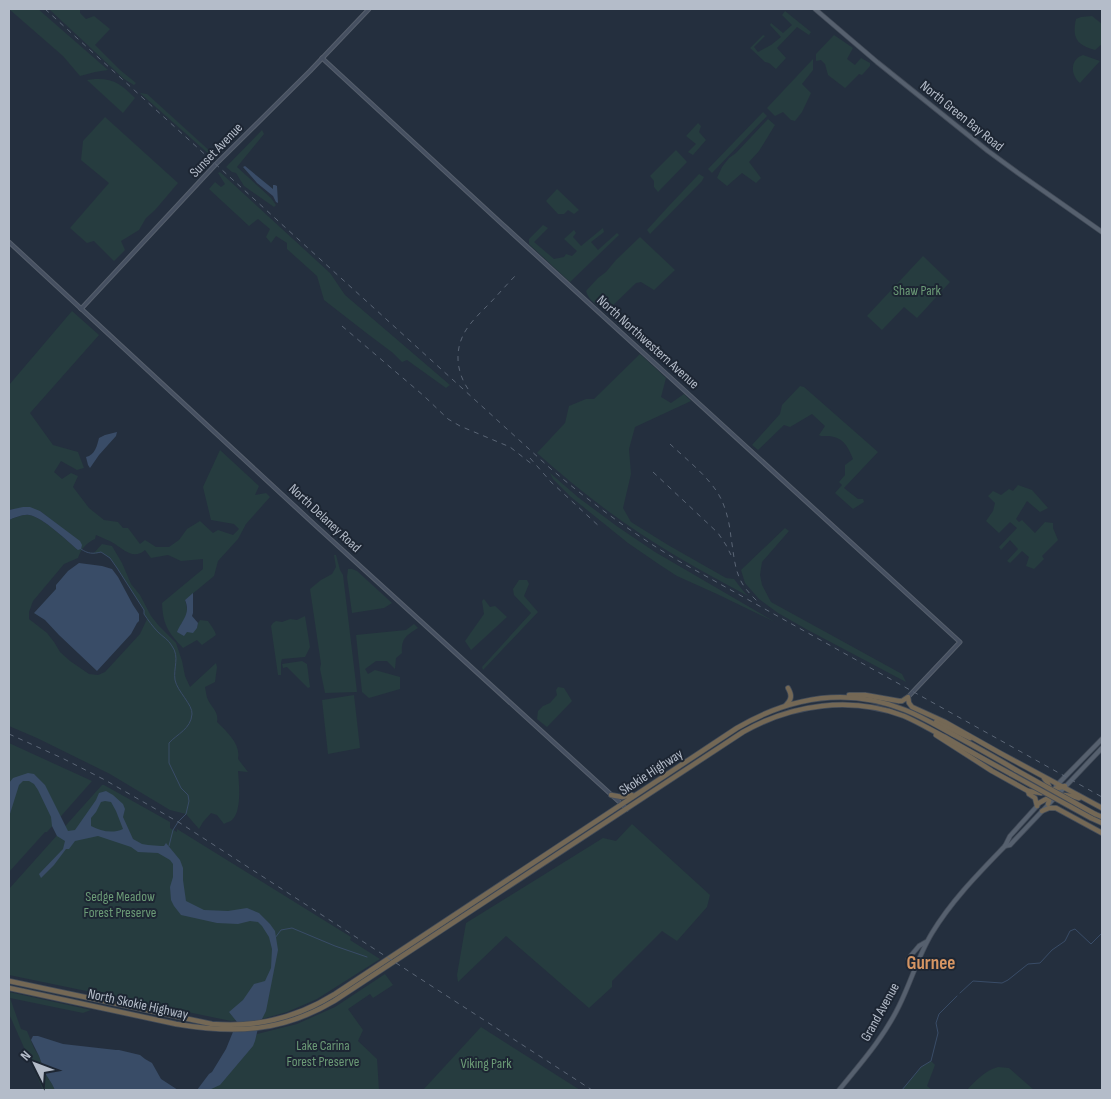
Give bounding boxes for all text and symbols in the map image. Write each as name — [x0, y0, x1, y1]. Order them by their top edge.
street label: North Green Bay Road — [917, 77, 1007, 155]
street label: Sunset Avenue — [186, 119, 246, 181]
park label: Shaw Park — [893, 282, 942, 299]
street label: North Northwestern Avenue — [593, 292, 703, 392]
street label: North Delaney Road — [285, 480, 365, 556]
street label: Skokie Highway — [616, 745, 686, 799]
park label: Sedge Meadow Forest Preserve — [84, 888, 156, 921]
district label: Gurnee — [907, 952, 955, 975]
street label: Grand Avenue — [857, 980, 903, 1044]
street label: North Skokie Highway — [86, 985, 190, 1023]
park label: Lake Carina Forest Preserve — [287, 1037, 359, 1070]
north arrow — [10, 1039, 60, 1089]
text: N — [17, 1047, 35, 1064]
park label: Viking Park — [460, 1055, 512, 1072]

